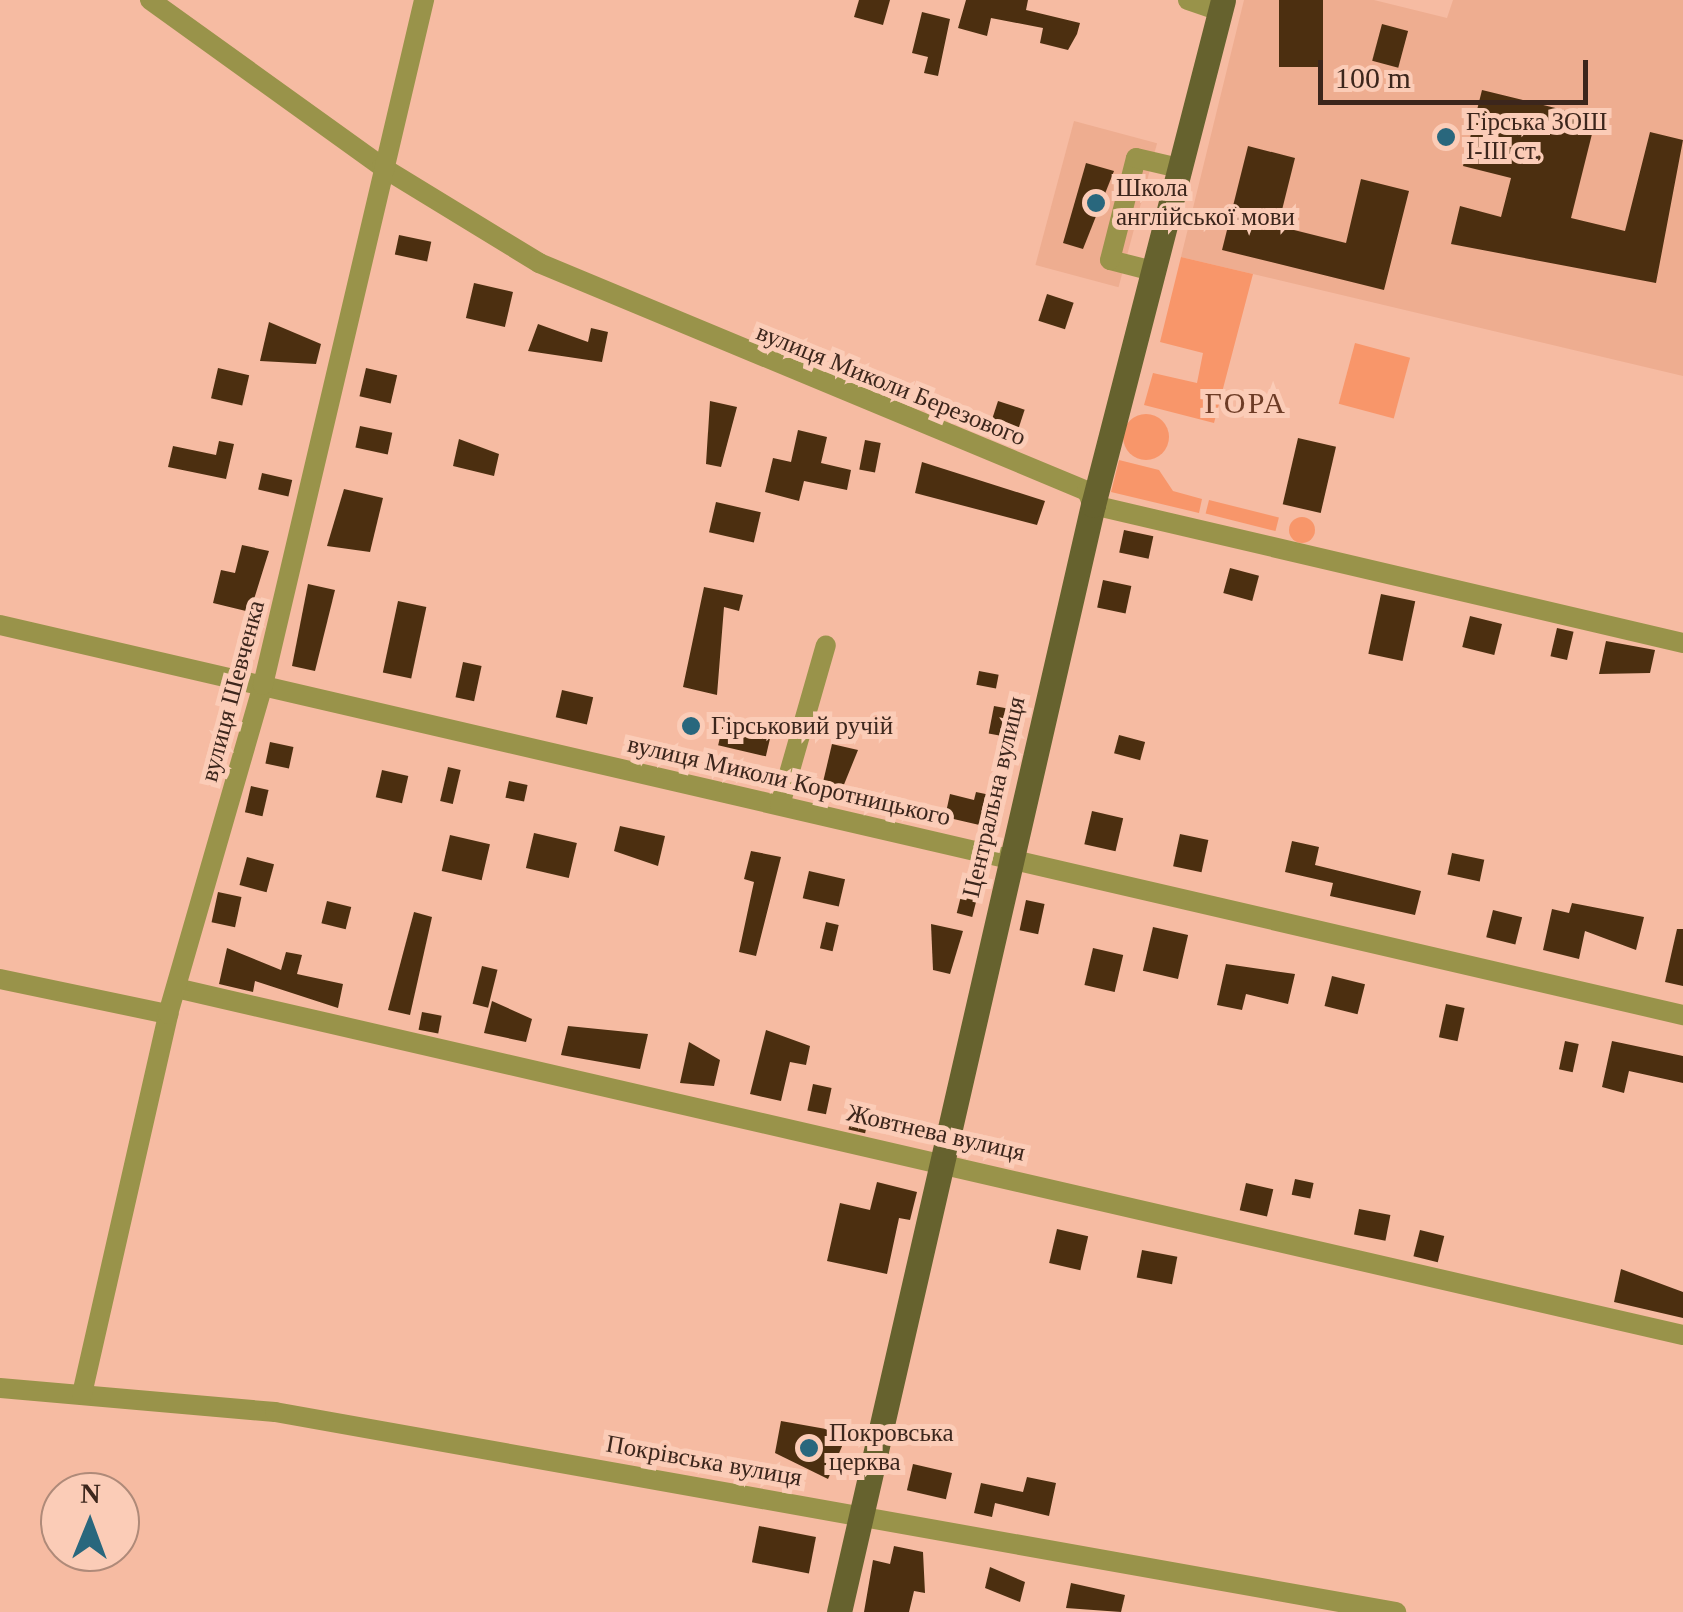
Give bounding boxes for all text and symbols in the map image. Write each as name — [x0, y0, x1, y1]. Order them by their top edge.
scale bar — [1323, 40, 1593, 102]
text: 100 m — [1335, 61, 1411, 94]
place label: Гірська ЗОШ І-ІІІ ст. — [1466, 108, 1607, 167]
marker: Гірська ЗОШ І-ІІІ ст. — [1435, 126, 1457, 148]
place label: Школа англійської мови — [1116, 174, 1295, 233]
marker: Школа англійської мови — [1085, 192, 1107, 214]
street label: вулиця Миколи Березового — [752, 317, 1030, 453]
district label: ГОРА — [1205, 385, 1287, 421]
street label: вулиця Шевченка — [194, 597, 272, 785]
street label: Центральна вулиця — [956, 694, 1032, 900]
place label: Гірськовий ручій — [711, 711, 893, 741]
marker: Гірськовий ручій — [680, 715, 702, 737]
street label: вулиця Миколи Коротницького — [625, 729, 953, 833]
street label: Жовтнева вулиця — [844, 1098, 1028, 1168]
place label: Покровська церква — [829, 1419, 954, 1478]
street label: Покрівська вулиця — [604, 1429, 804, 1493]
marker: Покровська церква — [798, 1437, 820, 1459]
north arrow — [40, 1472, 140, 1572]
text: N — [80, 1478, 101, 1509]

